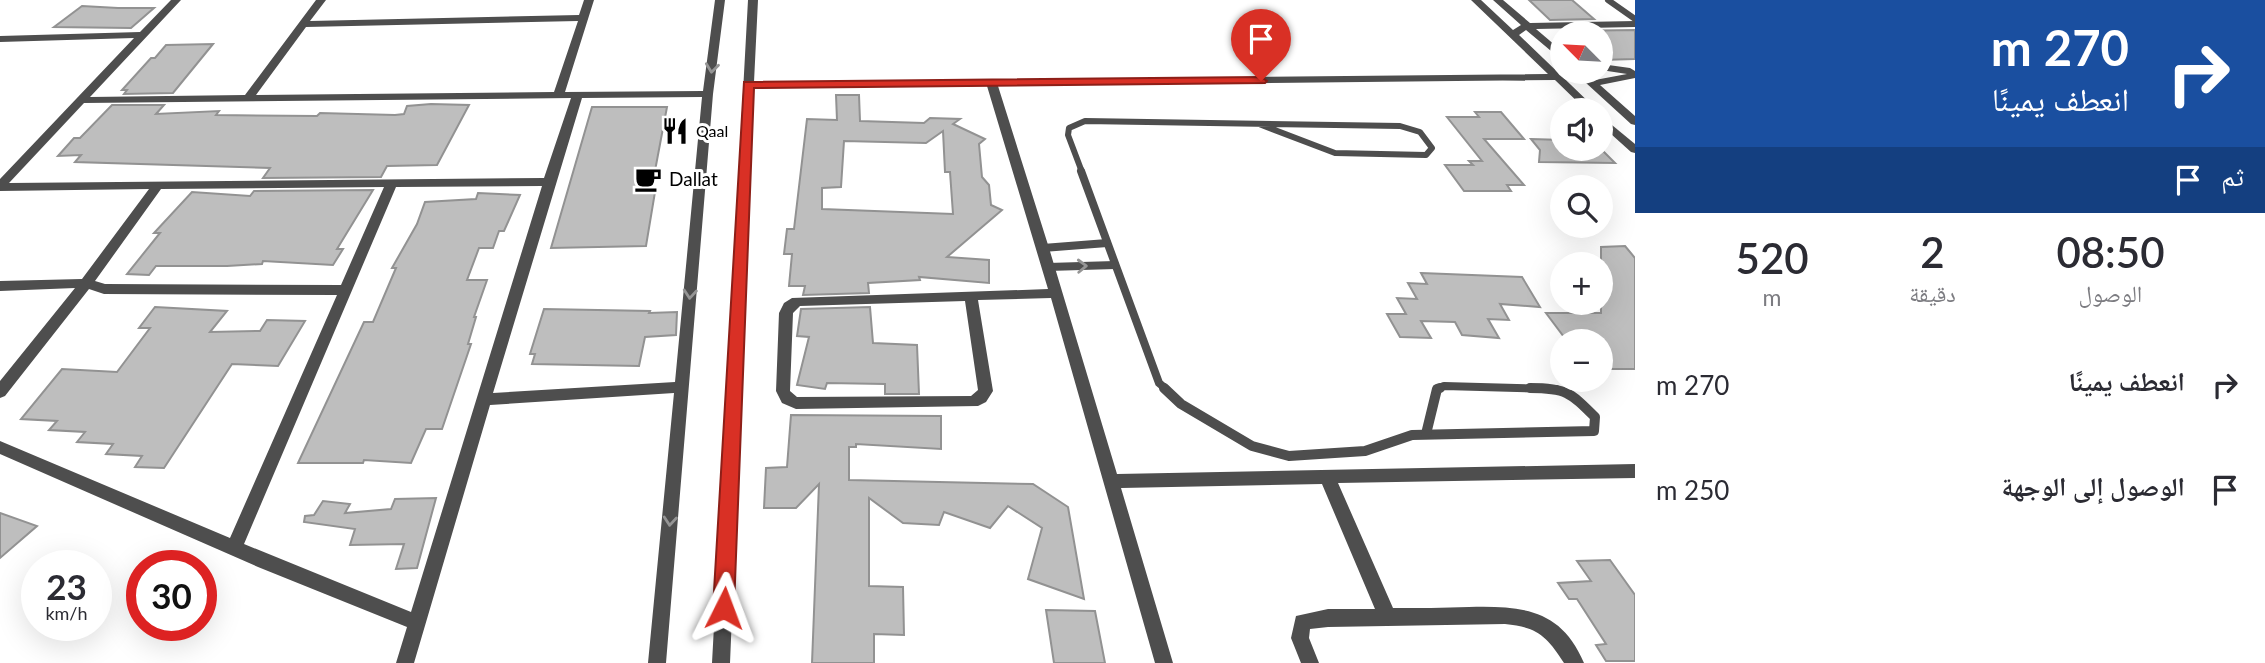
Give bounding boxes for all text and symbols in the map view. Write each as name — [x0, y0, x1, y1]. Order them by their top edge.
pin — [1231, 9, 1291, 81]
text: 270 m — [1991, 18, 2129, 76]
icon: arrive — [1242, 20, 1280, 58]
north arrow — [1550, 21, 1614, 84]
map controls — [1550, 21, 1613, 392]
icon: right — [2153, 28, 2244, 119]
one-way arrow — [704, 62, 719, 74]
text: انعطف يمينًا — [1992, 79, 2129, 118]
button: sound — [1550, 98, 1613, 161]
restaurant icon: Qaal — [660, 116, 690, 146]
place label: Qaal — [696, 121, 728, 140]
text: ثم — [2221, 160, 2244, 192]
icon: arrive — [2169, 161, 2207, 199]
cafe icon: Dallat — [633, 164, 663, 194]
place label: Dallat — [669, 167, 718, 190]
button: search — [1550, 175, 1613, 238]
text: 2 — [1920, 227, 1945, 277]
text: 08:50 — [2056, 227, 2165, 277]
text: 520 — [1736, 233, 1809, 283]
button: + — [1550, 252, 1613, 315]
one-way arrow — [1077, 258, 1087, 274]
text: دقيقة — [1909, 279, 1956, 307]
text: الوصول — [2079, 279, 2142, 307]
text: m — [1763, 283, 1782, 311]
one-way arrow — [683, 289, 698, 300]
button: − — [1550, 329, 1613, 392]
text: انعطف يمينًا — [2068, 365, 2185, 397]
icon: right — [2206, 366, 2244, 404]
text: 270 m — [1656, 369, 1729, 401]
text: الوصول إلى الوجهة — [2001, 470, 2185, 502]
icon: arrive — [2206, 471, 2244, 509]
text: 250 m — [1656, 474, 1729, 506]
one-way arrow — [663, 516, 678, 527]
speed limit sign: 30 — [126, 550, 217, 641]
text: 23 — [46, 565, 87, 607]
position arrow — [687, 571, 761, 645]
text: km/h — [45, 602, 88, 624]

